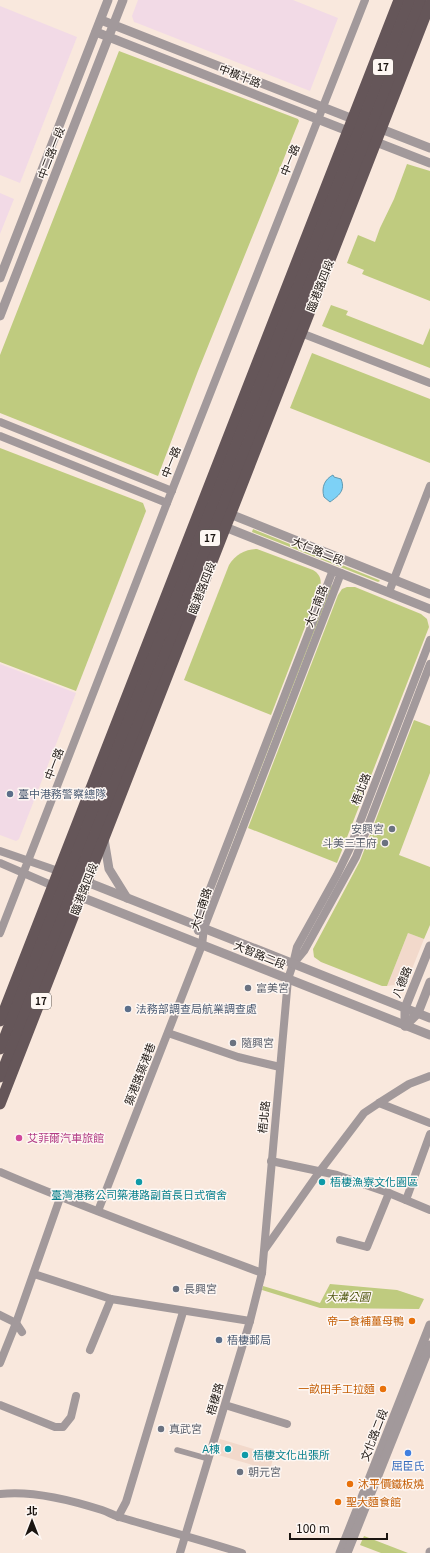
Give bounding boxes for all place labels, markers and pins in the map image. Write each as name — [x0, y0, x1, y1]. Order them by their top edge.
place label: 臺中港務警察總隊 — [18, 785, 106, 801]
marker: 臺中港務警察總隊 — [5, 789, 15, 799]
place label: 安興宮 — [351, 820, 384, 836]
marker: 安興宮 — [387, 824, 397, 834]
place label: 斗美三王府 — [322, 834, 377, 850]
marker: 斗美三王府 — [380, 838, 390, 848]
place label: 富美宮 — [256, 979, 289, 995]
marker: 富美宮 — [243, 983, 253, 993]
place label: 法務部調查局航業調查處 — [136, 1000, 257, 1016]
marker: 法務部調查局航業調查處 — [123, 1004, 133, 1014]
place label: 隨興宮 — [241, 1034, 274, 1050]
marker: 隨興宮 — [228, 1038, 238, 1048]
place label: 艾菲爾汽車旅館 — [27, 1129, 104, 1145]
marker: 艾菲爾汽車旅館 — [14, 1133, 24, 1143]
place label: 梧棲漁寮文化園區 — [330, 1173, 418, 1189]
marker: 臺灣港務公司築港路副首長日式宿舍 — [134, 1177, 144, 1187]
marker: 梧棲漁寮文化園區 — [317, 1177, 327, 1187]
place label: 臺灣港務公司築港路副首長日式宿舍 — [51, 1186, 227, 1202]
place label: 長興宮 — [184, 1280, 217, 1296]
marker: 長興宮 — [171, 1284, 181, 1294]
place label: 帝一食補薑母鴨 — [327, 1312, 404, 1328]
marker: 帝一食補薑母鴨 — [407, 1316, 417, 1326]
place label: 梧棲郵局 — [227, 1331, 271, 1347]
marker: 梧棲郵局 — [214, 1335, 224, 1345]
place label: 一畝田手工拉麵 — [298, 1380, 375, 1396]
marker: 一畝田手工拉麵 — [378, 1384, 388, 1394]
place label: 真武宮 — [169, 1420, 202, 1436]
marker: 真武宮 — [156, 1424, 166, 1434]
place label: A棟 — [202, 1440, 220, 1456]
marker: A棟 — [223, 1444, 233, 1454]
place label: 梧棲文化出張所 — [253, 1446, 330, 1462]
marker: 屈臣氏 — [403, 1448, 413, 1458]
marker: 梧棲文化出張所 — [240, 1450, 250, 1460]
place label: 屈臣氏 — [392, 1457, 425, 1473]
place label: 朝元宮 — [248, 1463, 281, 1479]
marker: 朝元宮 — [235, 1467, 245, 1477]
place label: 沐平價鐵板燒 — [358, 1475, 424, 1491]
marker: 沐平價鐵板燒 — [345, 1479, 355, 1489]
place label: 聖大麵食館 — [346, 1493, 401, 1509]
marker: 聖大麵食館 — [333, 1497, 343, 1507]

